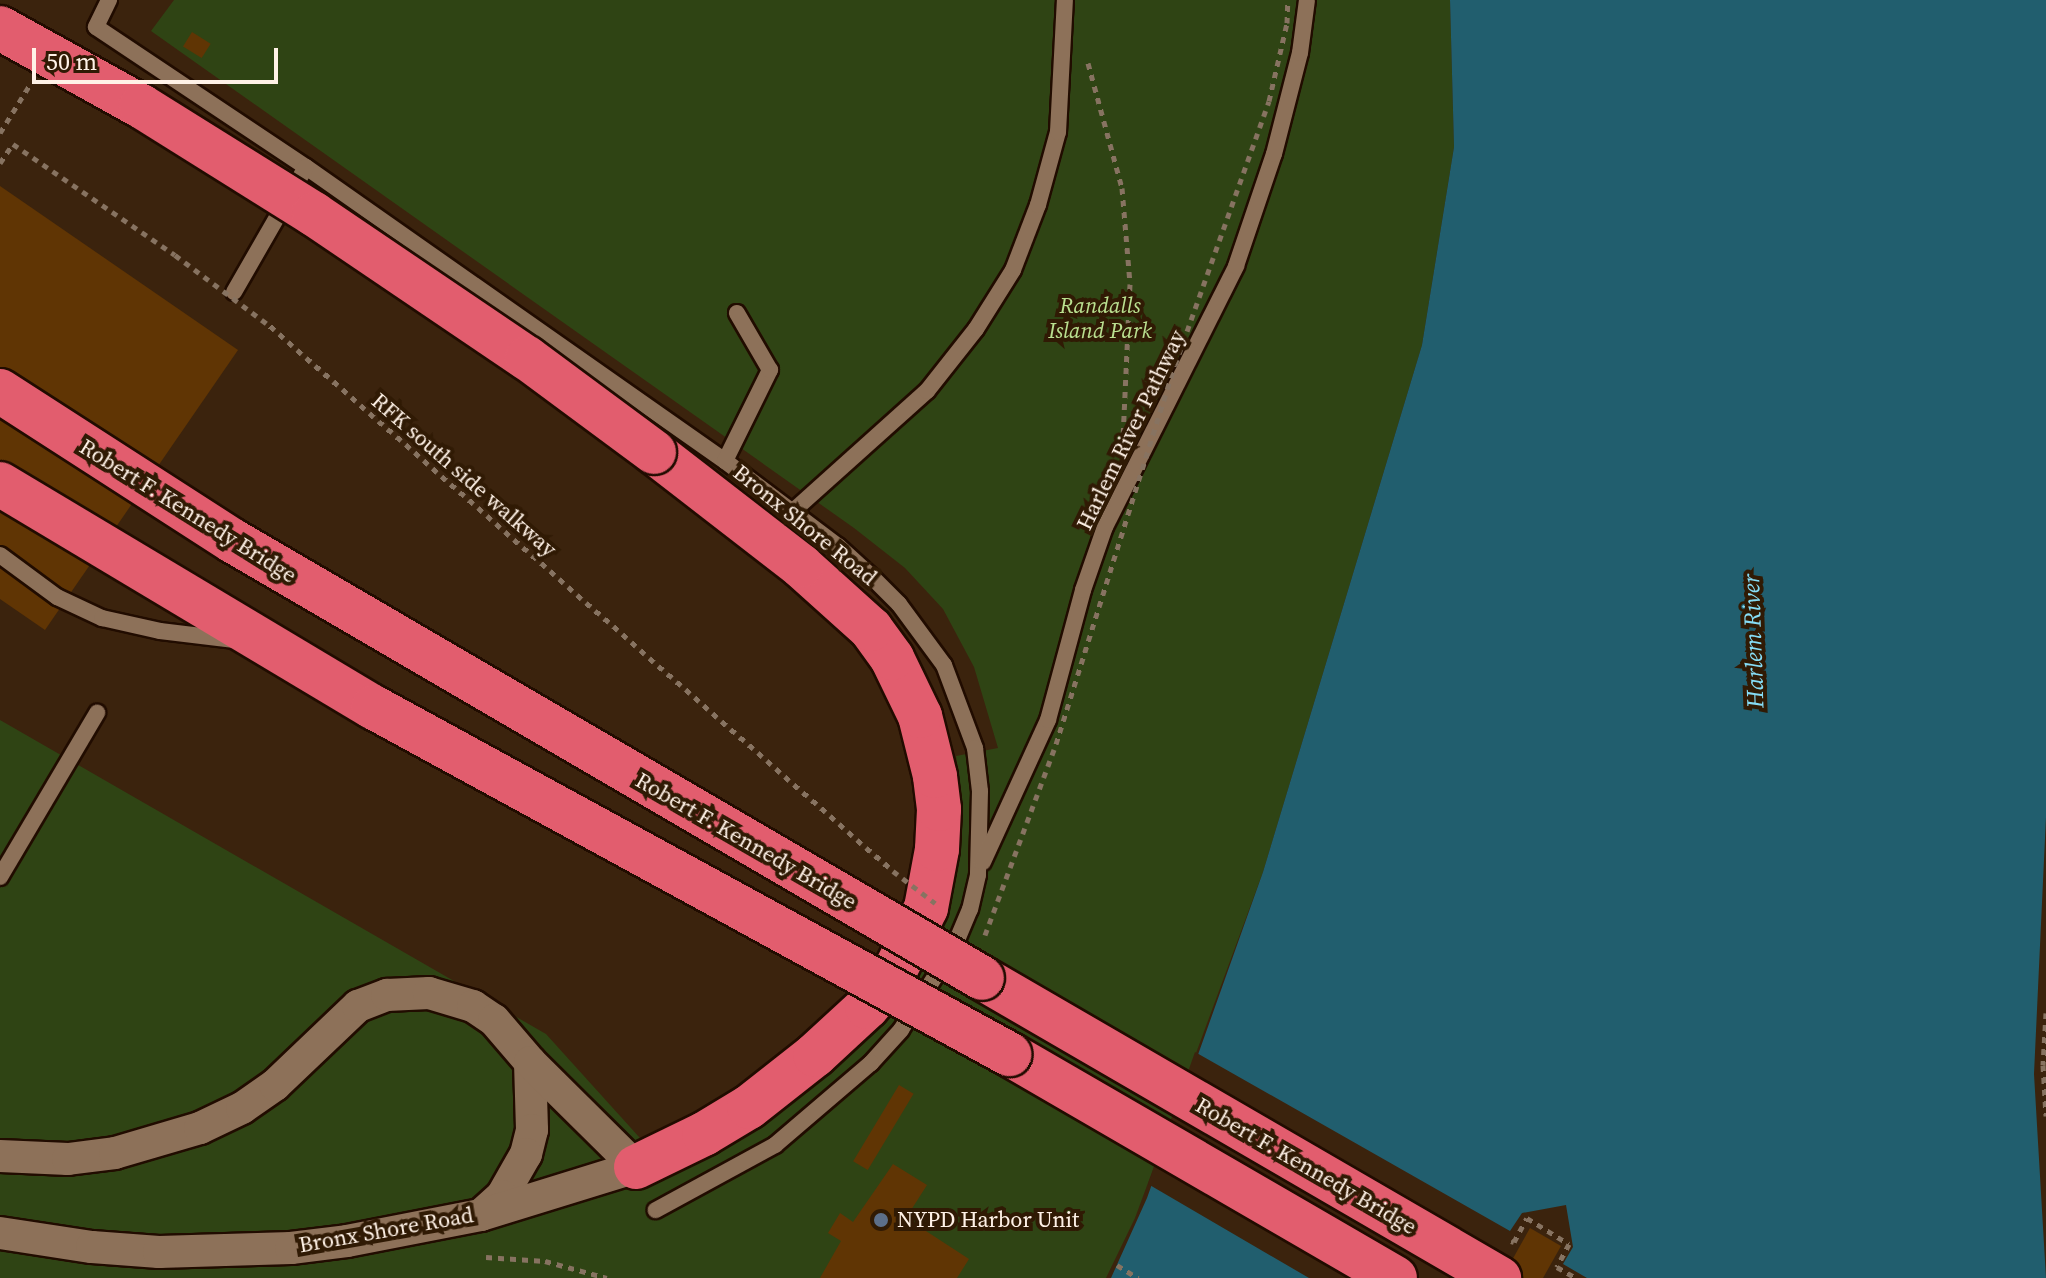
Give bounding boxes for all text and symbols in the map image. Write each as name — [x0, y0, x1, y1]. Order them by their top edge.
scale bar — [36, 32, 282, 82]
text: 50 m — [46, 45, 97, 78]
park label: Randalls Island Park — [1048, 292, 1152, 344]
street label: Harlem River Pathway — [1071, 326, 1191, 534]
street label: RFK south side walkway — [366, 388, 562, 562]
street label: Robert F. Kennedy Bridge — [75, 433, 301, 589]
street label: Bronx Shore Road — [728, 459, 882, 591]
water label: Harlem River — [1736, 573, 1770, 709]
street label: Robert F. Kennedy Bridge — [631, 767, 861, 915]
street label: Robert F. Kennedy Bridge — [1191, 1092, 1421, 1240]
street label: Bronx Shore Road — [297, 1202, 475, 1258]
place label: NYPD Harbor Unit — [897, 1207, 1079, 1233]
marker: NYPD Harbor Unit — [872, 1211, 890, 1229]

